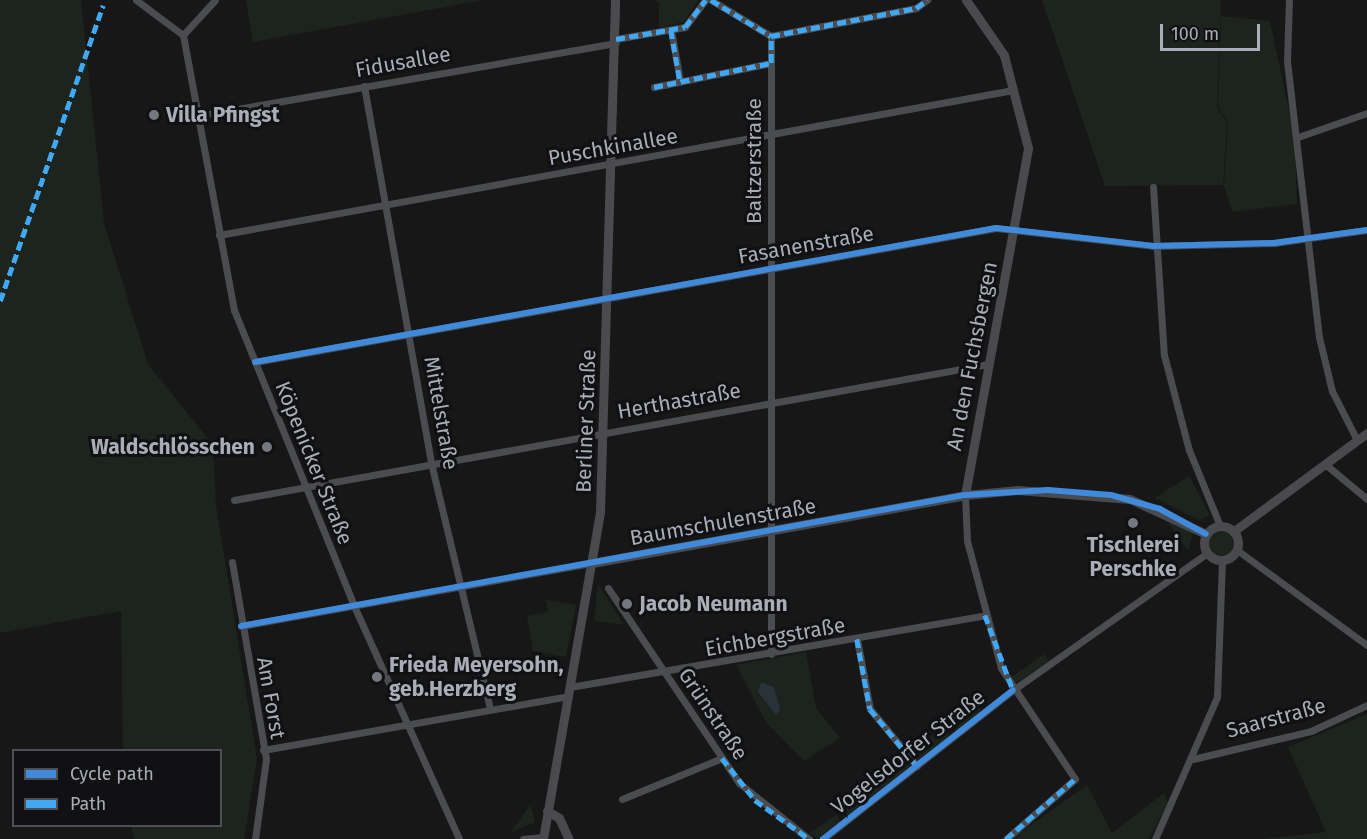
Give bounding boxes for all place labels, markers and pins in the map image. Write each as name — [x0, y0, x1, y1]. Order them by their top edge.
place label: Villa Pfingst — [166, 102, 280, 128]
marker: Villa Pfingst — [147, 108, 161, 122]
place label: Waldschlösschen — [91, 434, 255, 460]
marker: Waldschlösschen — [260, 440, 274, 454]
marker: Tischlerei Perschke — [1126, 516, 1140, 530]
place label: Tischlerei Perschke — [1087, 532, 1179, 582]
place label: Jacob Neumann — [639, 591, 788, 617]
marker: Jacob Neumann — [620, 597, 634, 611]
place label: Frieda Meyersohn, geb.Herzberg — [389, 652, 564, 702]
marker: Frieda Meyersohn, geb.Herzberg — [370, 670, 384, 684]

